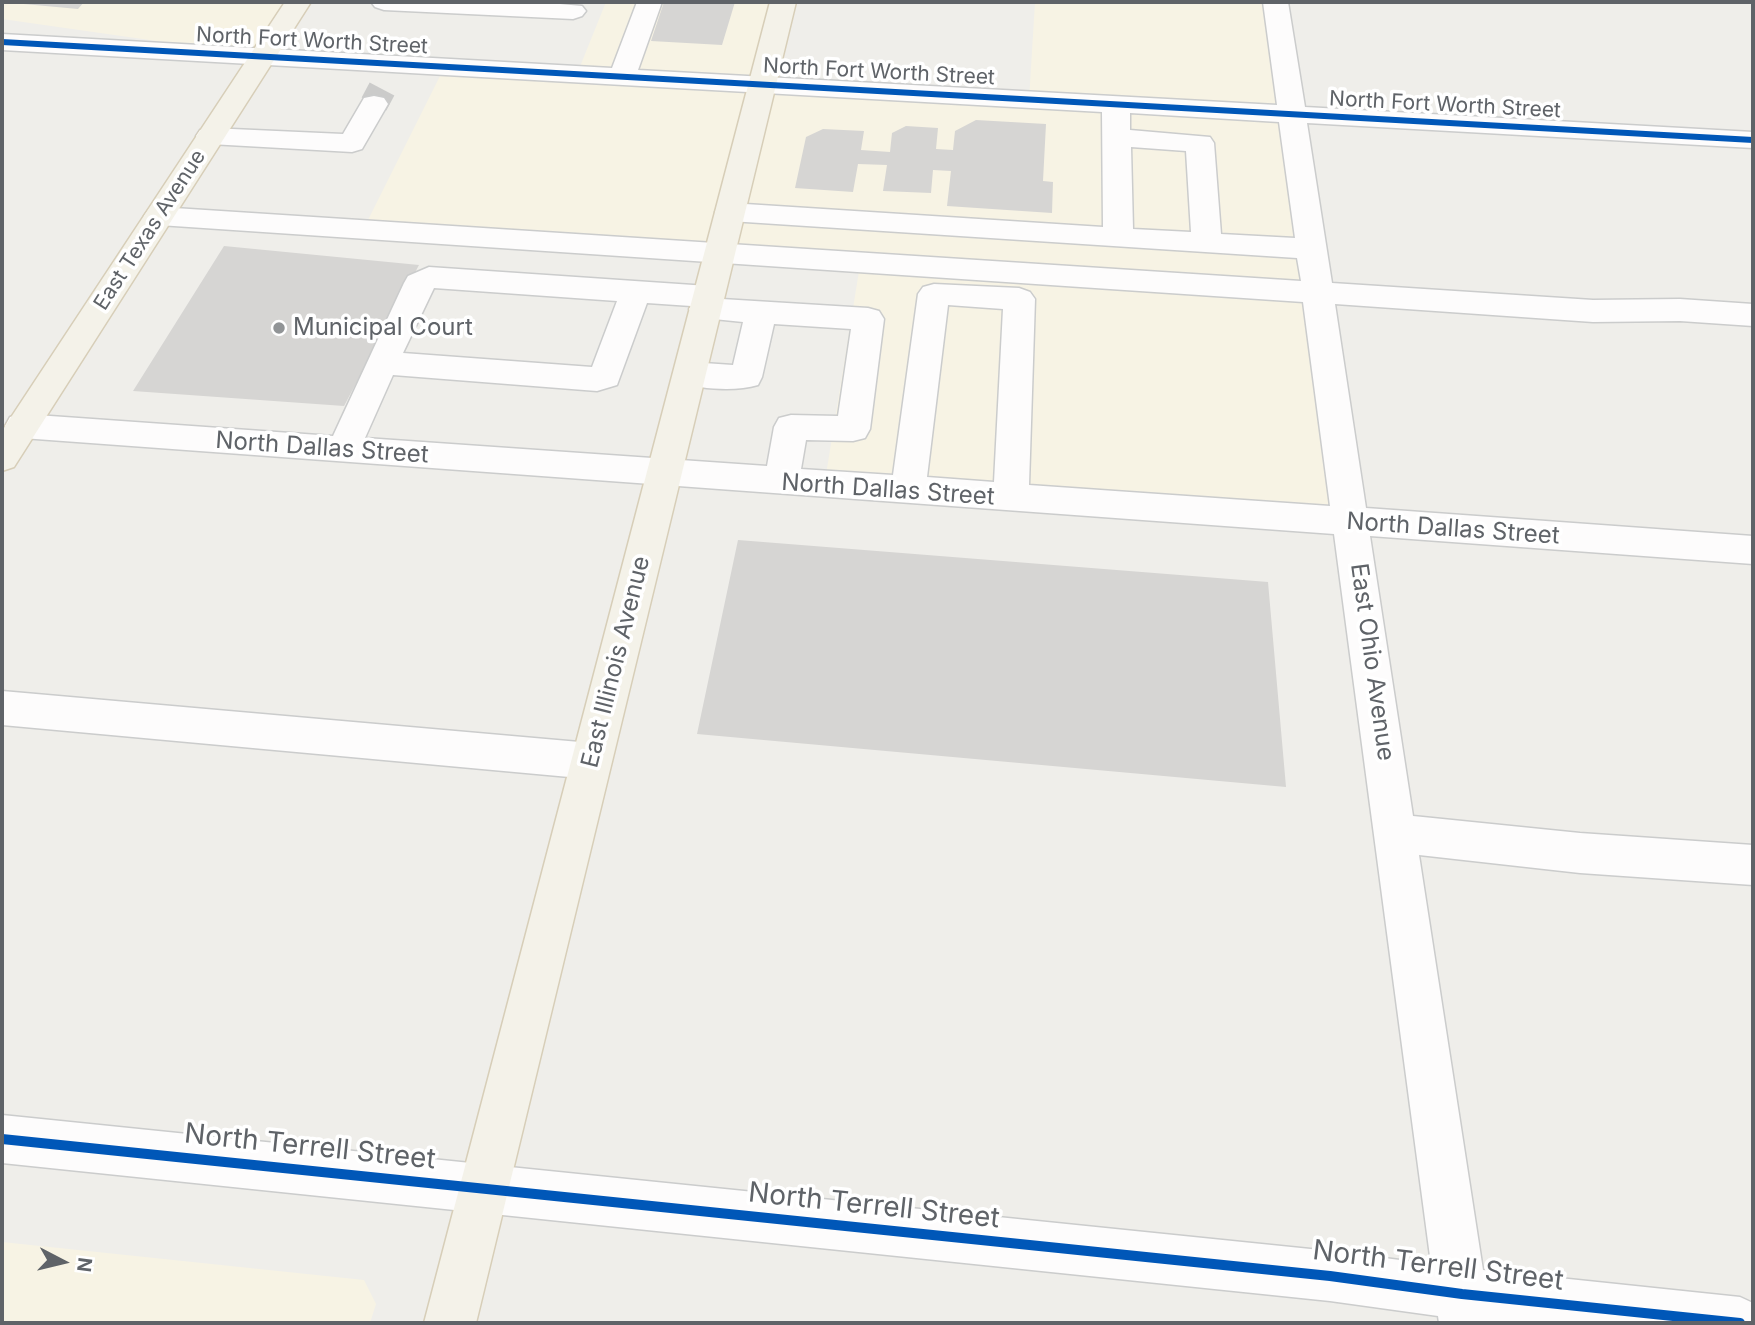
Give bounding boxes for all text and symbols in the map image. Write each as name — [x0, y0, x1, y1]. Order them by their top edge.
street label: North Fort Worth Street — [196, 22, 428, 60]
street label: North Fort Worth Street — [763, 53, 995, 91]
street label: North Fort Worth Street — [1329, 86, 1561, 124]
street label: East Texas Avenue — [89, 145, 211, 315]
place label: Municipal Court — [293, 314, 473, 342]
marker: Municipal Court — [271, 320, 287, 336]
street label: North Dallas Street — [214, 426, 430, 470]
street label: North Dallas Street — [780, 468, 996, 512]
street label: North Dallas Street — [1345, 507, 1561, 551]
street label: East Illinois Avenue — [576, 553, 656, 771]
street label: East Ohio Avenue — [1344, 561, 1400, 763]
street label: North Terrell Street — [183, 1117, 437, 1177]
street label: North Terrell Street — [747, 1176, 1001, 1236]
north arrow — [28, 1227, 98, 1297]
street label: North Terrell Street — [1311, 1234, 1565, 1298]
text: N — [72, 1256, 97, 1273]

